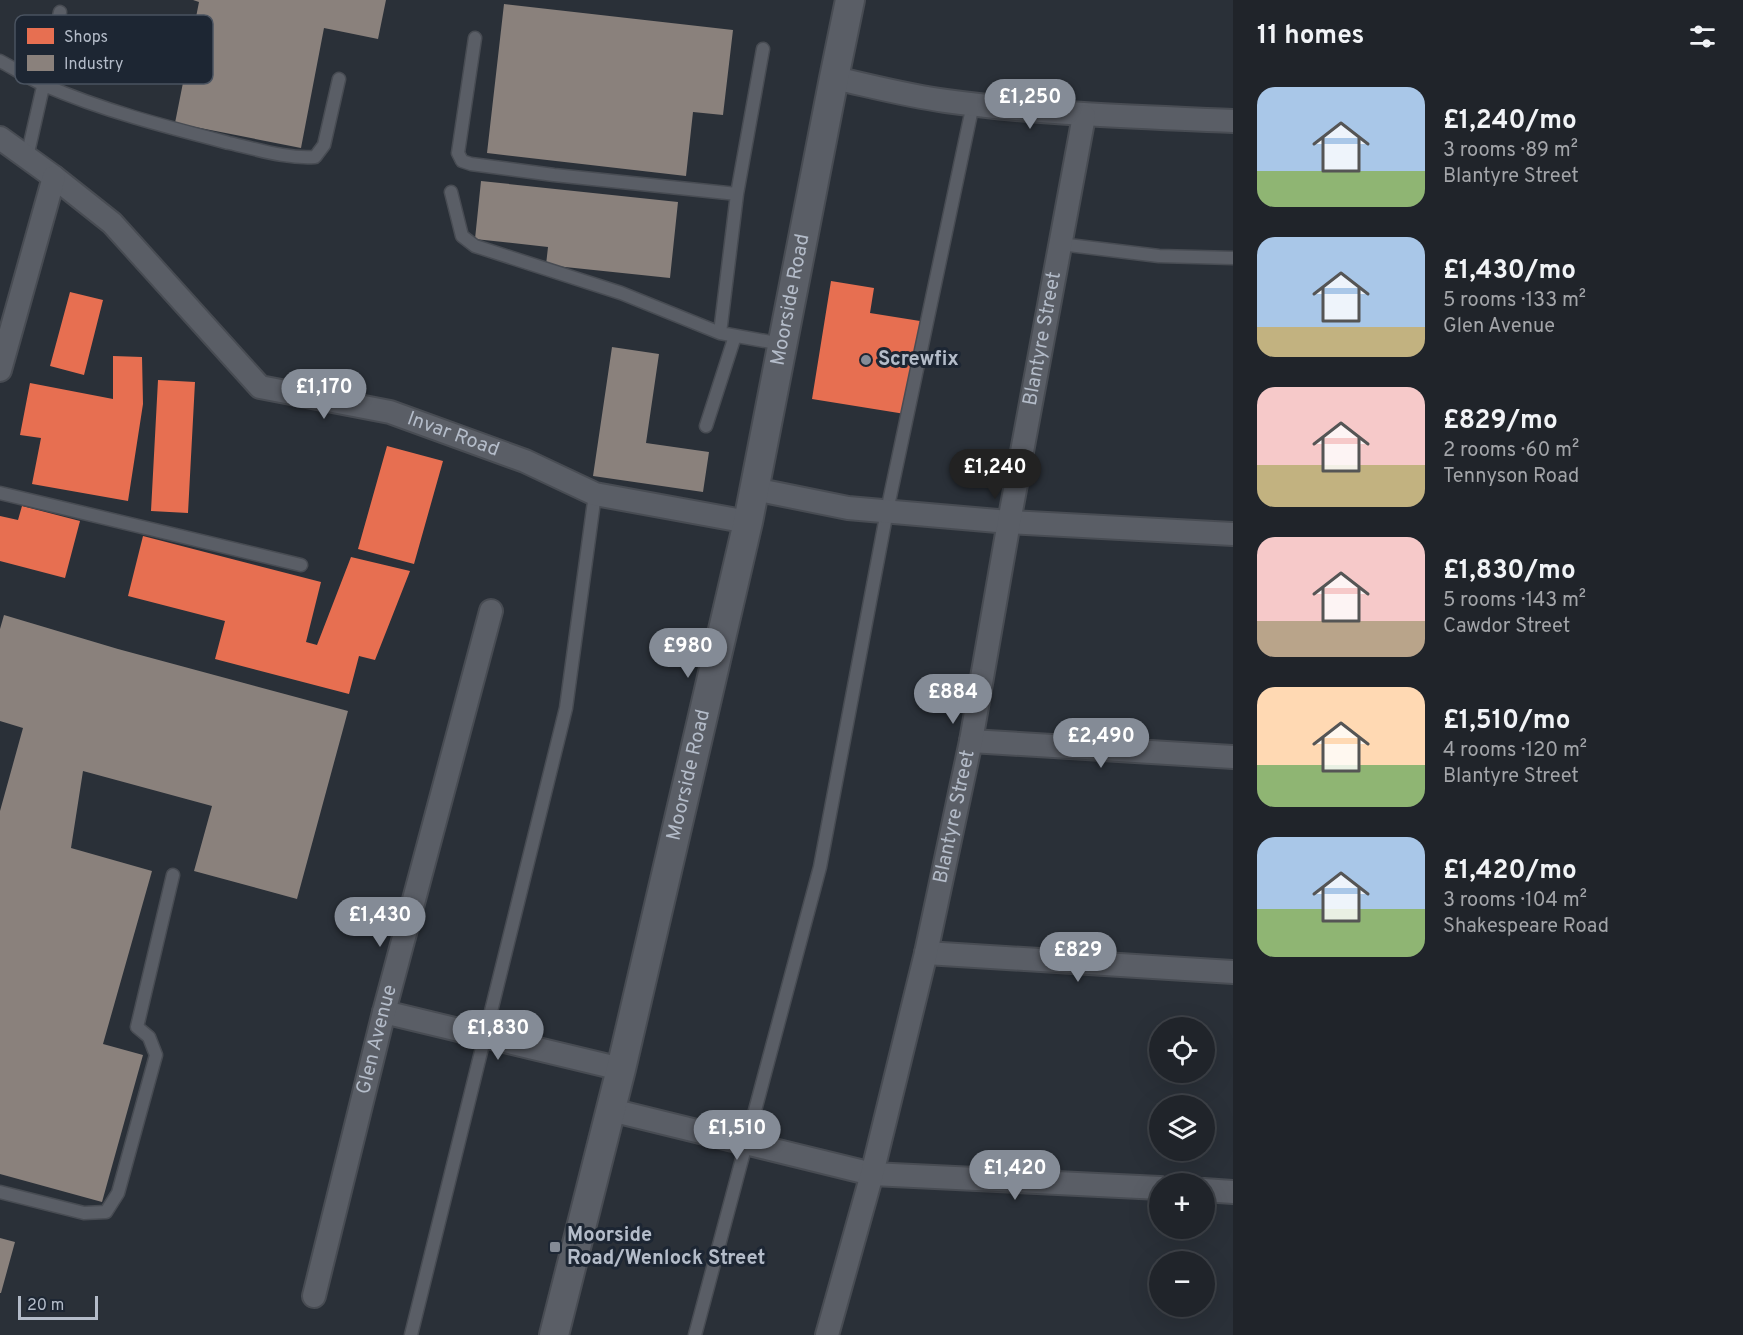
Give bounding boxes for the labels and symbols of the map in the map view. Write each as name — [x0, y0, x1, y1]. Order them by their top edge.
legend — [15, 15, 213, 84]
text: Shops — [64, 28, 108, 48]
text: Industry — [64, 55, 123, 75]
pin: £1,250 — [981, 79, 1079, 130]
street label: Moorside Road — [766, 232, 816, 368]
street label: Blantyre Street — [1018, 270, 1068, 408]
place label: Screwfix — [878, 347, 959, 373]
marker: Screwfix — [859, 353, 873, 367]
pin: £1,170 — [275, 369, 373, 420]
street label: Invar Road — [403, 406, 503, 464]
pin: £1,240 — [946, 449, 1044, 500]
pin: £980 — [652, 628, 724, 679]
pin: £884 — [917, 674, 989, 725]
street label: Moorside Road — [661, 707, 717, 843]
pin: £2,490 — [1052, 718, 1150, 769]
street label: Blantyre Street — [928, 748, 982, 886]
pin: £1,430 — [331, 897, 429, 948]
pin: £829 — [1042, 932, 1114, 983]
street label: Glen Avenue — [351, 982, 404, 1097]
pin: £1,830 — [449, 1010, 547, 1061]
pin: £1,510 — [688, 1110, 786, 1161]
pin: £1,420 — [966, 1150, 1064, 1201]
place label: Moorside Road/Wenlock Street — [567, 1223, 766, 1272]
marker: Moorside Road/Wenlock Street — [548, 1240, 562, 1254]
scale bar — [18, 1293, 98, 1320]

